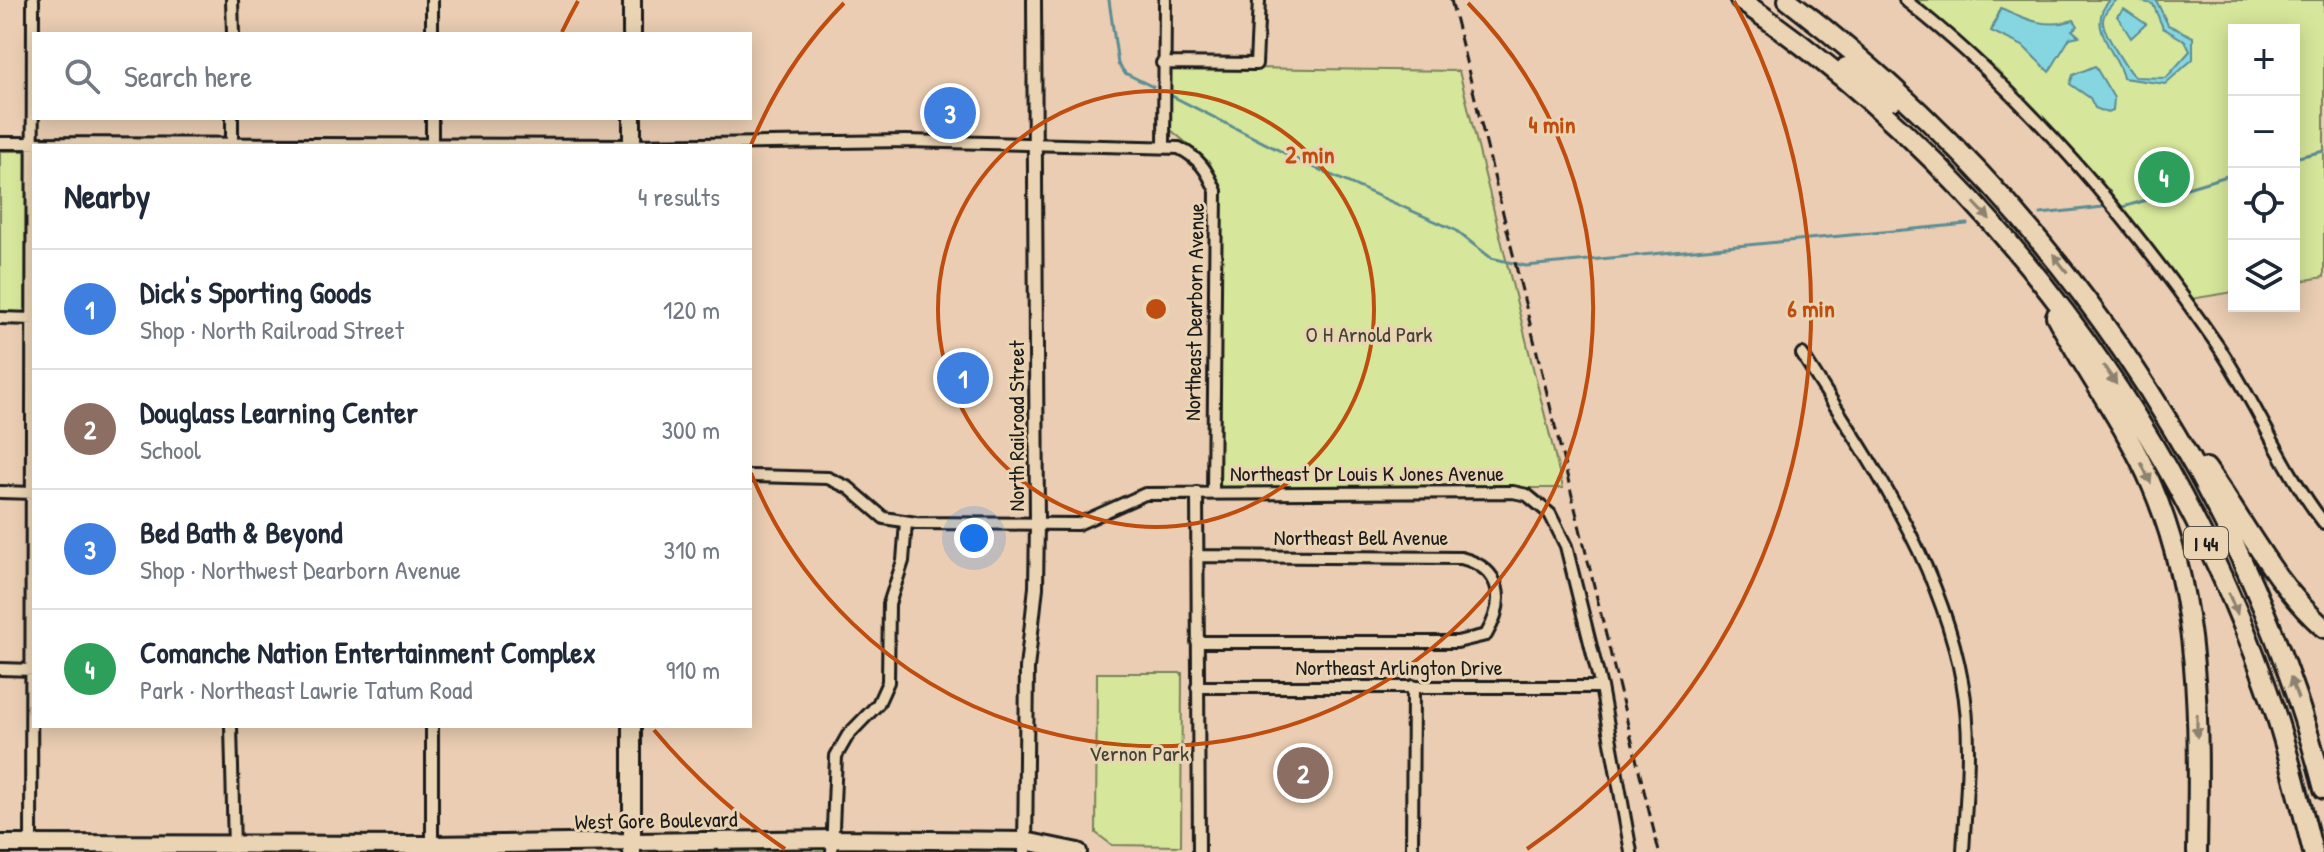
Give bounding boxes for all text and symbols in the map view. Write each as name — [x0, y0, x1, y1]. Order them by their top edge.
map controls — [2228, 24, 2300, 312]
button: + — [2228, 24, 2300, 96]
search box — [32, 32, 752, 120]
icon: search — [60, 54, 104, 98]
text: Search here — [124, 56, 252, 96]
pin: 3 — [924, 83, 976, 143]
button: − — [2228, 96, 2300, 168]
text: 4 min — [1528, 108, 1576, 140]
text: 2 min — [1285, 138, 1335, 170]
pin: 4 — [2138, 147, 2190, 207]
button: locate — [2228, 168, 2300, 240]
text: Nearby — [64, 173, 150, 219]
text: 4 results — [638, 179, 720, 214]
one-way arrow — [1972, 201, 1990, 220]
street label: Northeast Dearborn Avenue — [1177, 203, 1211, 421]
button: layers — [2228, 240, 2300, 312]
one-way arrow — [2052, 253, 2068, 273]
text: Dick's Sporting Goods — [140, 272, 371, 312]
text: 1 — [85, 292, 95, 327]
text: 120 m — [663, 292, 720, 327]
text: 6 min — [1787, 292, 1835, 324]
centre of rings — [1142, 295, 1170, 323]
text: Shop · North Railroad Street — [140, 312, 404, 347]
park label: O H Arnold Park — [1306, 319, 1432, 349]
street label: North Railroad Street — [1001, 340, 1031, 512]
pin: 1 — [937, 348, 989, 408]
one-way arrow — [2102, 365, 2117, 386]
text: Douglass Learning Center — [140, 392, 418, 432]
text: 2 — [84, 412, 96, 447]
text: 300 m — [661, 412, 720, 447]
text: School — [140, 432, 201, 467]
street label: Northeast Dr Louis K Jones Avenue — [1230, 458, 1504, 488]
one-way arrow — [2139, 462, 2153, 485]
text: Bed Bath & Beyond — [140, 512, 343, 552]
your location — [954, 518, 994, 558]
street label: Northeast Bell Avenue — [1274, 522, 1449, 552]
road number: I 44 — [2184, 527, 2228, 559]
text: 3 — [84, 532, 96, 567]
text: 310 m — [664, 532, 720, 567]
text: Shop · Northwest Dearborn Avenue — [140, 552, 461, 587]
one-way arrow — [2227, 592, 2240, 616]
text: Comanche Nation Entertainment Complex — [140, 632, 596, 672]
text: 4 — [85, 652, 95, 687]
text: 910 m — [666, 652, 720, 687]
street label: Northeast Arlington Drive — [1296, 652, 1503, 682]
text: Park · Northeast Lawrie Tatum Road — [140, 672, 472, 707]
one-way arrow — [2287, 676, 2300, 700]
one-way arrow — [2191, 714, 2203, 739]
park label: Vernon Park — [1089, 738, 1189, 768]
pin: 2 — [1277, 743, 1329, 803]
street label: West Gore Boulevard — [574, 804, 738, 836]

